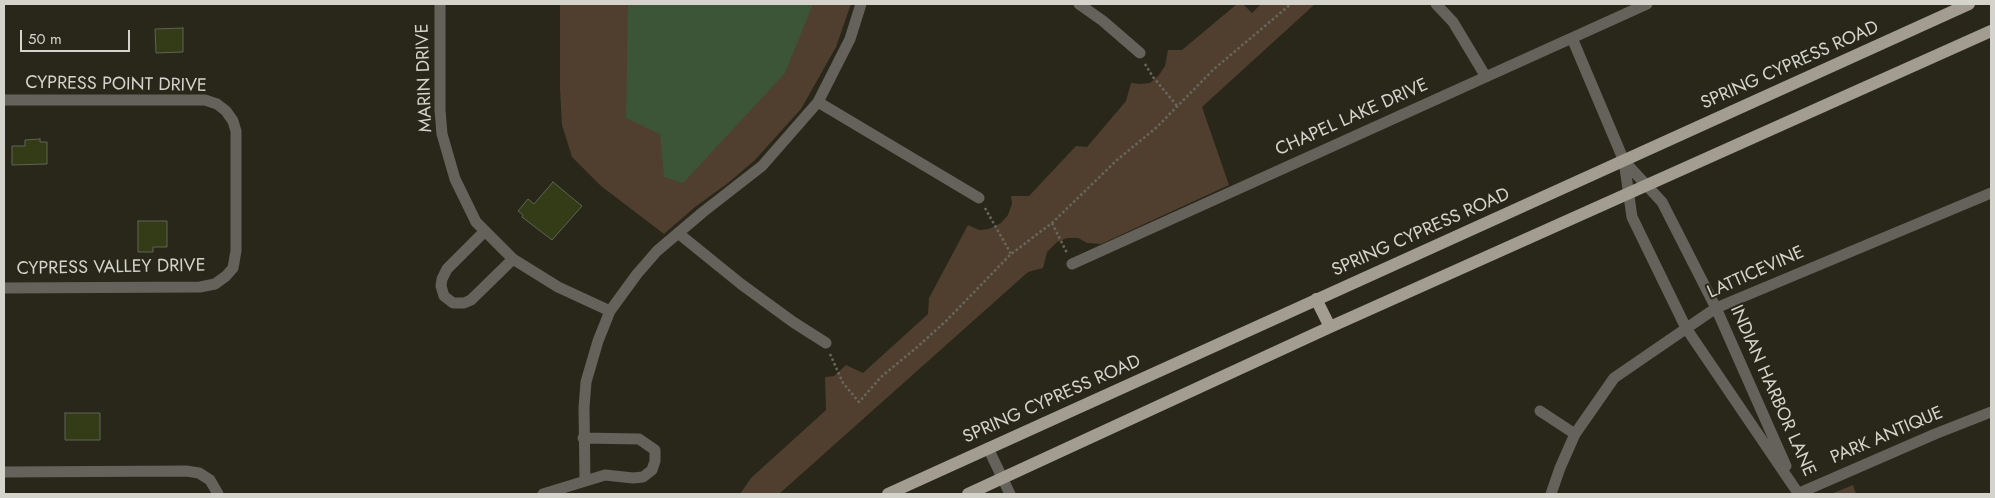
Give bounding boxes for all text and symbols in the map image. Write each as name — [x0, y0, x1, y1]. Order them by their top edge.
street label: SPRING CYPRESS ROAD — [1698, 17, 1882, 115]
scale bar — [22, 20, 132, 52]
street label: MARIN DRIVE — [412, 23, 438, 133]
text: 50 m — [28, 28, 62, 50]
street label: CYPRESS POINT DRIVE — [25, 73, 207, 97]
street label: CHAPEL LAKE DRIVE — [1272, 75, 1432, 161]
street label: SPRING CYPRESS ROAD — [1329, 184, 1513, 282]
street label: LATTICEVINE — [1704, 242, 1808, 304]
street label: CYPRESS VALLEY DRIVE — [16, 256, 206, 280]
street label: INDIAN HARBOR LANE — [1724, 302, 1820, 480]
street label: SPRING CYPRESS ROAD — [960, 351, 1144, 449]
street label: PARK ANTIQUE — [1827, 403, 1947, 469]

